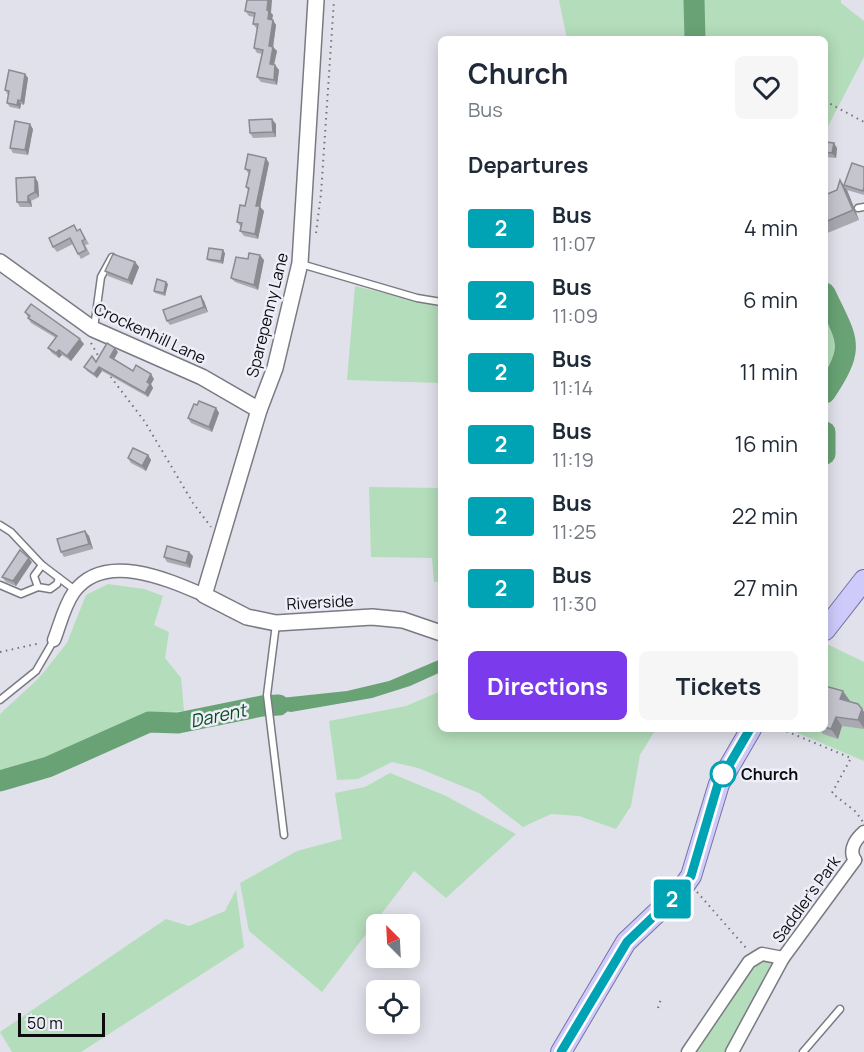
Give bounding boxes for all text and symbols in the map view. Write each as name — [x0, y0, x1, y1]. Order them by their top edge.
text: Church — [468, 54, 568, 92]
button: heart — [735, 56, 798, 119]
text: Bus — [468, 96, 503, 123]
text: Departures — [468, 150, 588, 180]
text: Bus — [552, 200, 592, 230]
text: 4 min — [744, 213, 798, 243]
text: 2 — [495, 214, 507, 242]
text: 11:07 — [552, 230, 596, 257]
street label: Sparepenny Lane — [241, 250, 293, 380]
text: Bus — [552, 272, 592, 302]
text: 6 min — [743, 285, 798, 315]
text: 2 — [495, 286, 507, 314]
street label: Crockenhill Lane — [90, 297, 210, 369]
text: 11:09 — [552, 302, 598, 329]
text: Bus — [552, 344, 592, 374]
text: 11 min — [740, 357, 798, 387]
text: 2 — [495, 358, 507, 386]
text: 11:14 — [552, 374, 593, 401]
text: Bus — [552, 416, 592, 446]
text: 16 min — [735, 429, 798, 459]
text: 2 — [495, 430, 507, 458]
text: 11:19 — [552, 446, 594, 473]
text: Bus — [552, 488, 592, 518]
text: 22 min — [732, 501, 798, 531]
text: 2 — [495, 502, 507, 530]
text: 11:25 — [552, 518, 597, 545]
text: Bus — [552, 560, 592, 590]
text: 27 min — [733, 573, 798, 603]
text: 2 — [495, 574, 507, 602]
street label: Riverside — [286, 589, 354, 615]
text: 11:30 — [552, 590, 597, 617]
button: Directions — [468, 651, 627, 720]
button: Tickets — [639, 651, 798, 720]
water label: Darent — [188, 697, 250, 733]
marker: Church — [710, 761, 736, 787]
place label: Church — [741, 763, 798, 785]
street label: Saddler's Park — [767, 850, 846, 947]
line badge: 2 — [652, 880, 692, 918]
text: 2 — [666, 885, 678, 913]
north arrow — [366, 914, 420, 968]
map controls — [366, 914, 420, 1034]
button: locate — [366, 980, 420, 1034]
scale bar — [18, 1010, 105, 1038]
text: 50 m — [27, 1012, 63, 1034]

